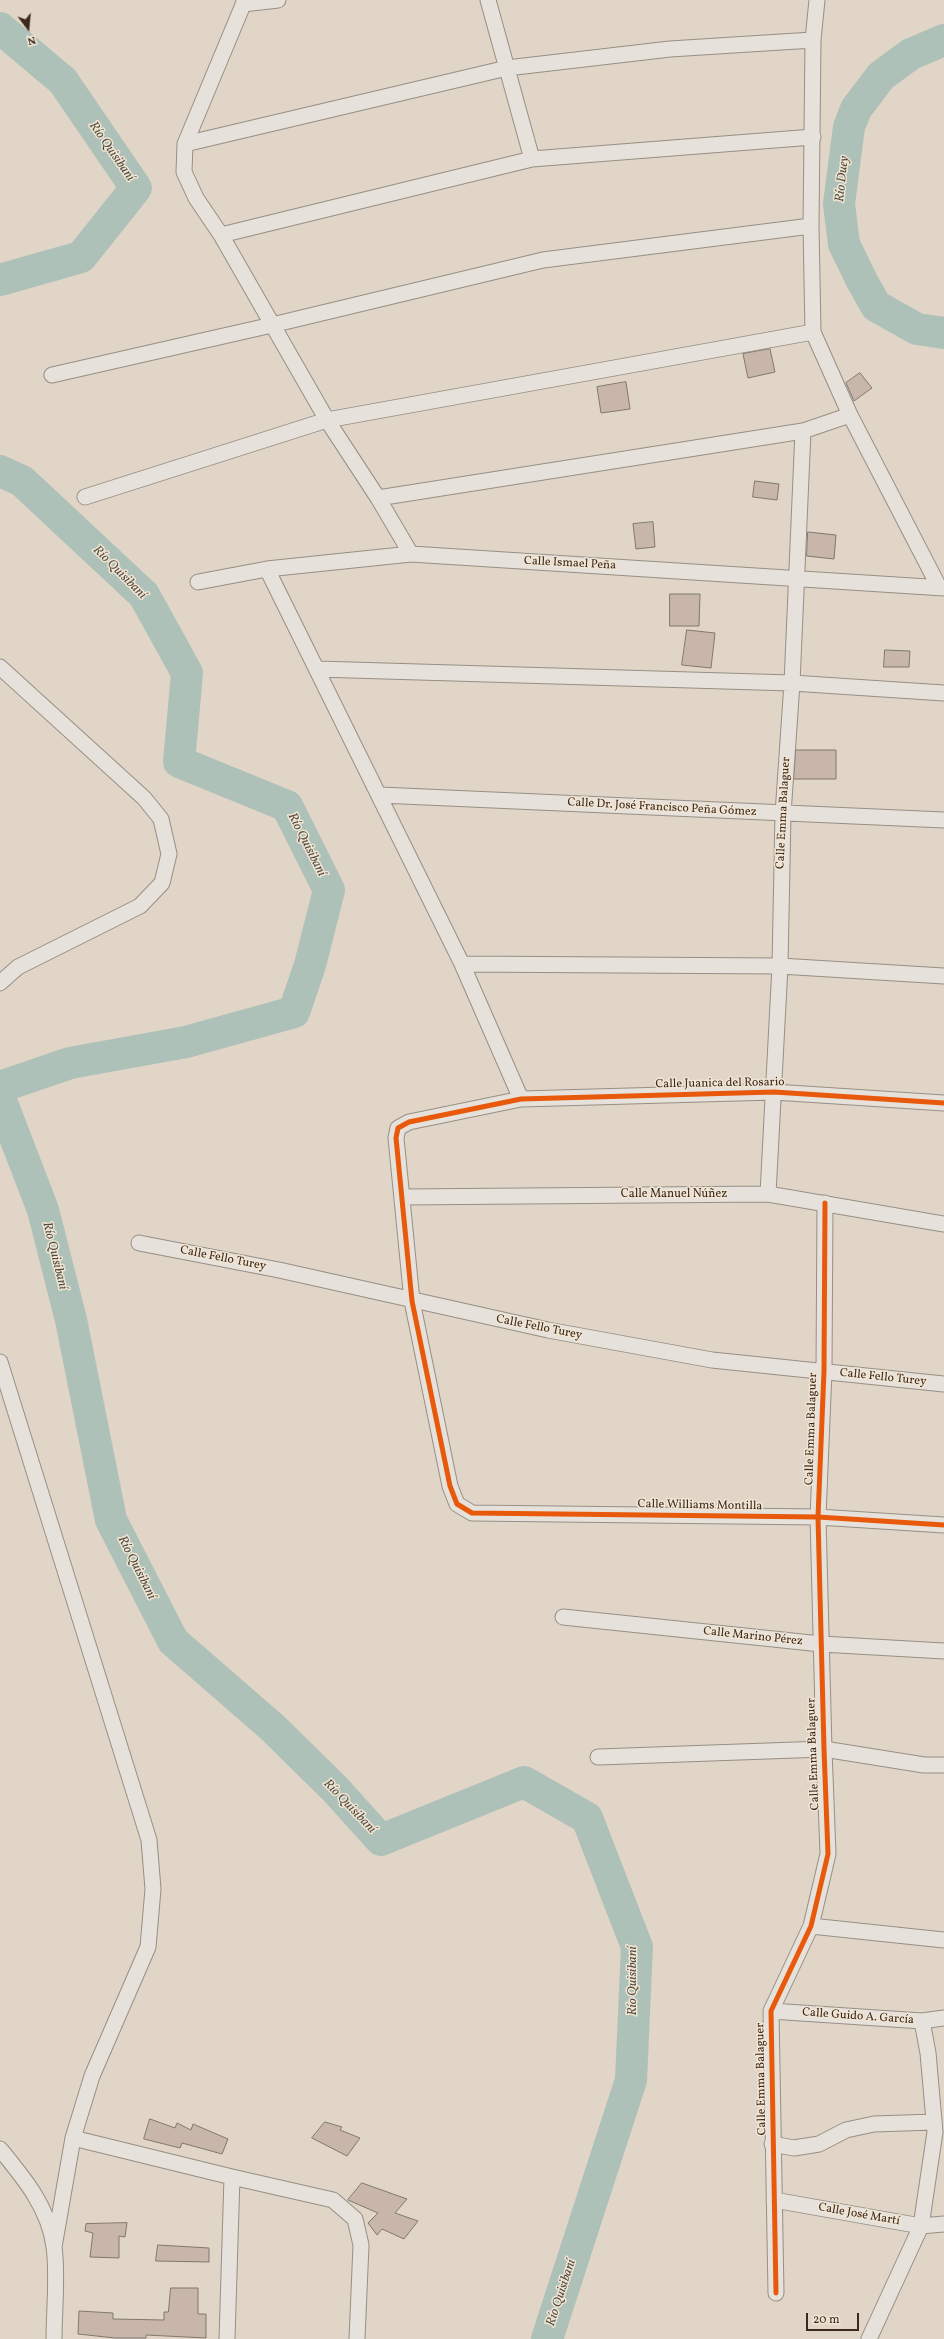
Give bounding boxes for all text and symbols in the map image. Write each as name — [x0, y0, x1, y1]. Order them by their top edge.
north arrow — [8, 8, 48, 48]
text: N — [26, 32, 37, 48]
water label: Río Quisibaní — [85, 119, 137, 185]
water label: Río Duey — [833, 155, 853, 203]
water label: Río Quisibaní — [89, 543, 149, 603]
street label: Calle Ismael Peña — [524, 554, 616, 574]
street label: Calle Emma Balaguer — [774, 756, 794, 870]
street label: Calle Dr. José Francisco Peña Gómez — [567, 796, 757, 820]
water label: Río Quisibaní — [283, 811, 329, 879]
street label: Calle Juanica del Rosario — [655, 1076, 785, 1092]
street label: Calle Manuel Núñez — [621, 1188, 727, 1202]
water label: Río Quisibaní — [38, 1221, 70, 1291]
street label: Calle Fello Turey — [179, 1244, 267, 1274]
street label: Calle Fello Turey — [495, 1313, 583, 1343]
street label: Calle Fello Turey — [839, 1366, 927, 1390]
street label: Calle Emma Balaguer — [803, 1373, 821, 1485]
street label: Calle Williams Montilla — [638, 1498, 762, 1514]
water label: Río Quisibaní — [113, 1534, 159, 1602]
street label: Calle Marino Pérez — [703, 1625, 803, 1649]
street label: Calle Emma Balaguer — [805, 1698, 823, 1810]
water label: Río Quisibaní — [319, 1777, 379, 1837]
water label: Río Quisibaní — [626, 1946, 642, 2016]
street label: Calle Guido A. García — [802, 2006, 914, 2028]
street label: Calle Emma Balaguer — [754, 2023, 770, 2135]
street label: Calle José Martí — [817, 2201, 901, 2229]
water label: Río Quisibaní — [544, 2258, 580, 2328]
scale bar — [808, 2305, 861, 2331]
text: 20 m — [813, 2312, 840, 2328]

